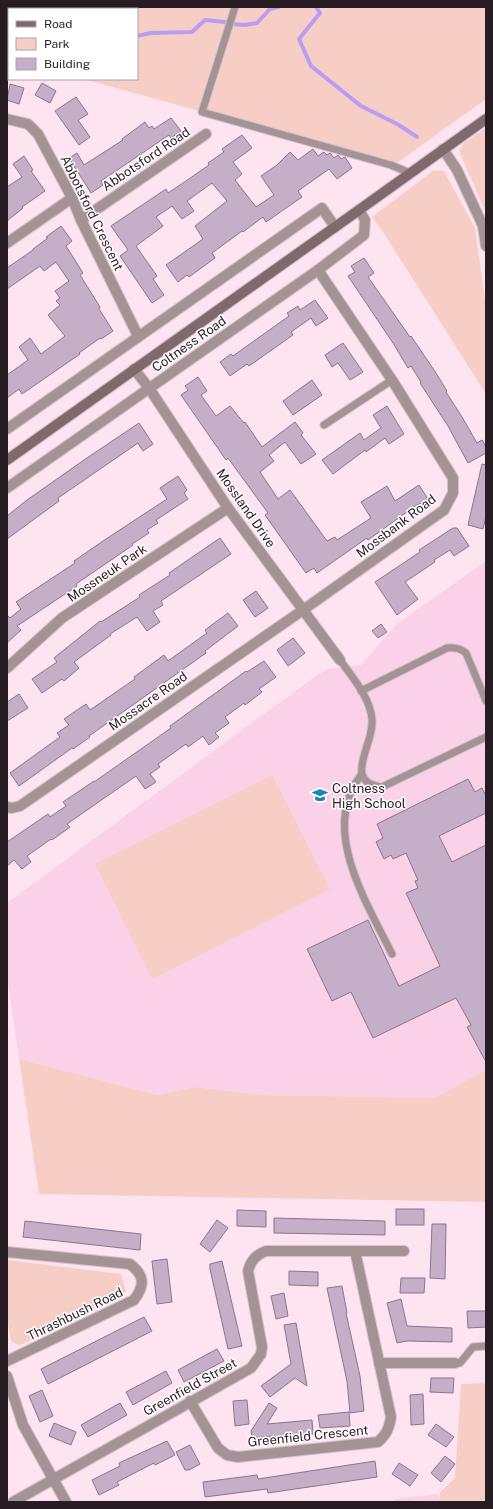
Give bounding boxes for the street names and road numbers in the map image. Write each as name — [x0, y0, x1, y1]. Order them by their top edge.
street label: Abbotsford Road — [99, 124, 193, 194]
street label: Abbotsford Crescent — [58, 153, 126, 273]
street label: Coltness Road — [149, 313, 229, 375]
street label: Mossland Drive — [213, 466, 279, 550]
street label: Mossbank Road — [353, 491, 439, 561]
street label: Mossneuk Park — [64, 541, 150, 605]
street label: Mossacre Road — [106, 668, 190, 734]
street label: Thrashbush Road — [25, 1284, 125, 1344]
street label: Greenfield Street — [141, 1355, 239, 1419]
street label: Greenfield Crescent — [247, 1422, 369, 1450]

